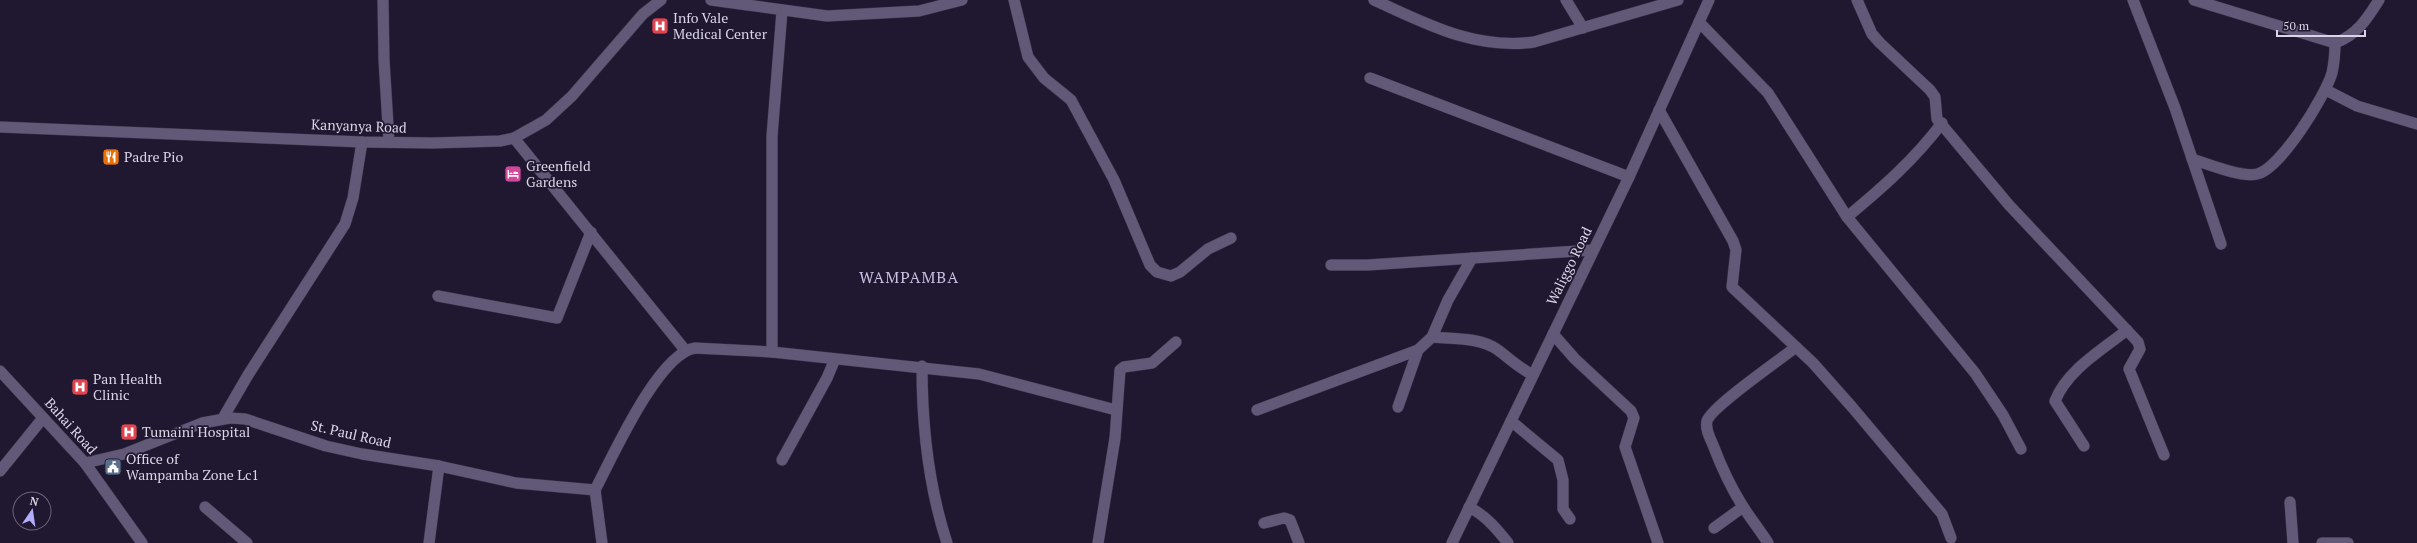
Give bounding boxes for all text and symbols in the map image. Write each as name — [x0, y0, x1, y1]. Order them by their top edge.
place label: Info Vale Medical Center — [673, 8, 768, 43]
scale bar — [2277, 12, 2365, 38]
hospital icon: Info Vale Medical Center — [650, 16, 670, 36]
text: 50 m — [2283, 18, 2310, 33]
street label: Kanyanya Road — [311, 114, 407, 137]
restaurant icon: Padre Pio — [101, 147, 121, 167]
place label: Padre Pio — [124, 147, 184, 166]
place label: Greenfield Gardens — [526, 156, 591, 191]
hotel icon: Greenfield Gardens — [503, 164, 523, 184]
street label: Waliggo Road — [1541, 223, 1596, 308]
district label: WAMPAMBA — [859, 266, 959, 288]
place label: Pan Health Clinic — [93, 369, 162, 404]
hospital icon: Pan Health Clinic — [70, 377, 90, 397]
street label: Bahai Road — [41, 393, 102, 458]
street label: St. Paul Road — [309, 415, 393, 452]
hospital icon: Tumaini Hospital — [119, 422, 139, 442]
place label: Tumaini Hospital — [142, 422, 250, 441]
place label: Office of Wampamba Zone Lc1 — [126, 449, 259, 484]
public building icon: Office of Wampamba Zone Lc1 — [103, 457, 123, 477]
north arrow — [12, 491, 52, 531]
text: N — [29, 493, 41, 509]

